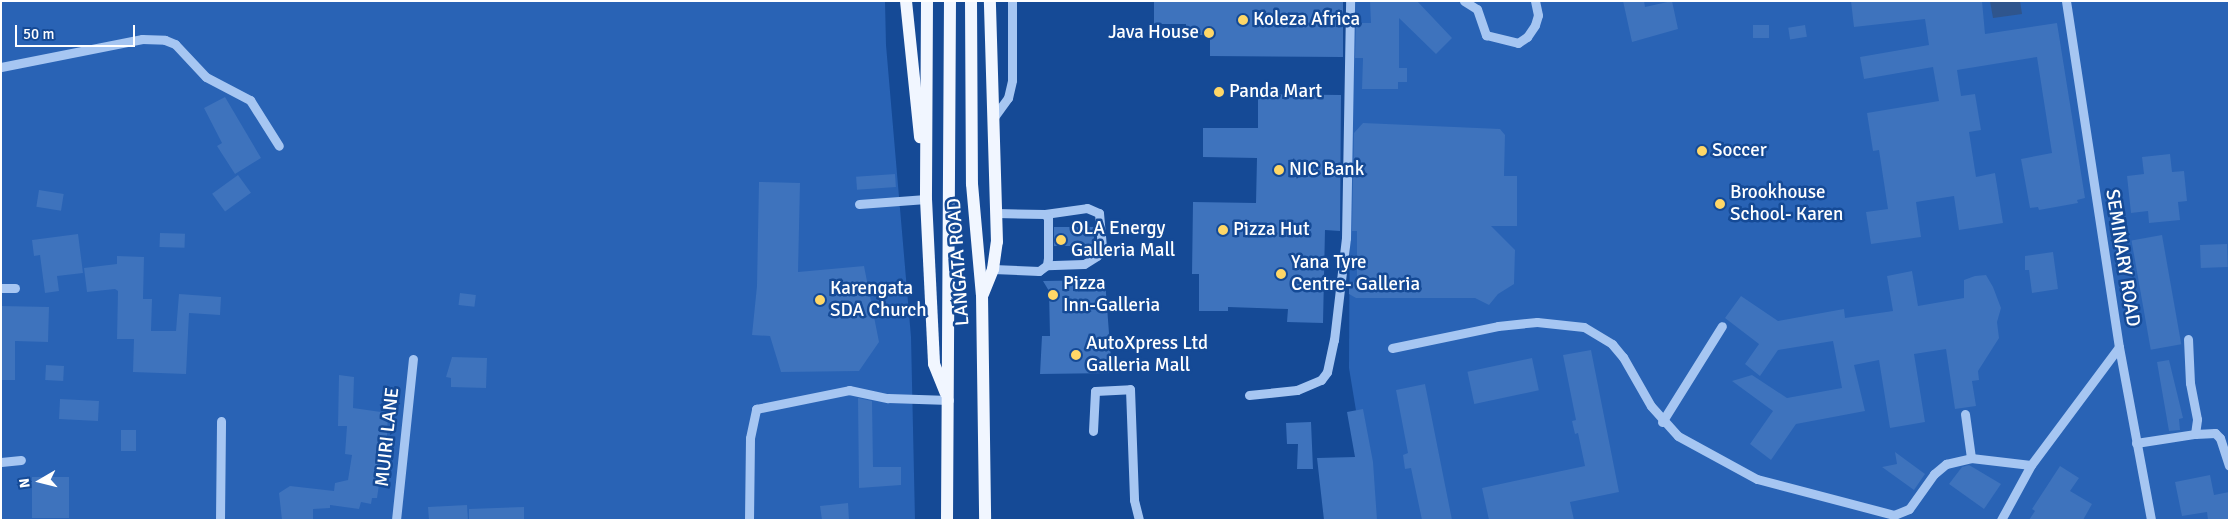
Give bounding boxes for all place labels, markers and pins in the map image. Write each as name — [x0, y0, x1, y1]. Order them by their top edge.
place label: Koleza Africa — [1253, 9, 1360, 31]
marker: Koleza Africa — [1237, 14, 1249, 26]
place label: Java House — [1108, 22, 1199, 44]
marker: Java House — [1203, 27, 1215, 39]
place label: Panda Mart — [1229, 81, 1322, 103]
marker: Panda Mart — [1213, 86, 1225, 98]
place label: Soccer — [1712, 140, 1767, 162]
marker: Soccer — [1696, 145, 1708, 157]
place label: NIC Bank — [1289, 159, 1364, 181]
marker: NIC Bank — [1273, 164, 1285, 176]
place label: Brookhouse School- Karen — [1730, 182, 1843, 226]
marker: Brookhouse School- Karen — [1714, 198, 1726, 210]
place label: OLA Energy Galleria Mall — [1071, 218, 1175, 262]
place label: Pizza Hut — [1233, 219, 1310, 241]
marker: Pizza Hut — [1217, 224, 1229, 236]
marker: OLA Energy Galleria Mall — [1055, 234, 1067, 246]
place label: Yana Tyre Centre- Galleria — [1291, 252, 1420, 296]
marker: Yana Tyre Centre- Galleria — [1275, 268, 1287, 280]
place label: Pizza Inn-Galleria — [1063, 273, 1160, 317]
place label: Karengata SDA Church — [830, 278, 927, 322]
marker: Pizza Inn-Galleria — [1047, 289, 1059, 301]
marker: Karengata SDA Church — [814, 294, 826, 306]
place label: AutoXpress Ltd Galleria Mall — [1086, 333, 1208, 377]
marker: AutoXpress Ltd Galleria Mall — [1070, 349, 1082, 361]

